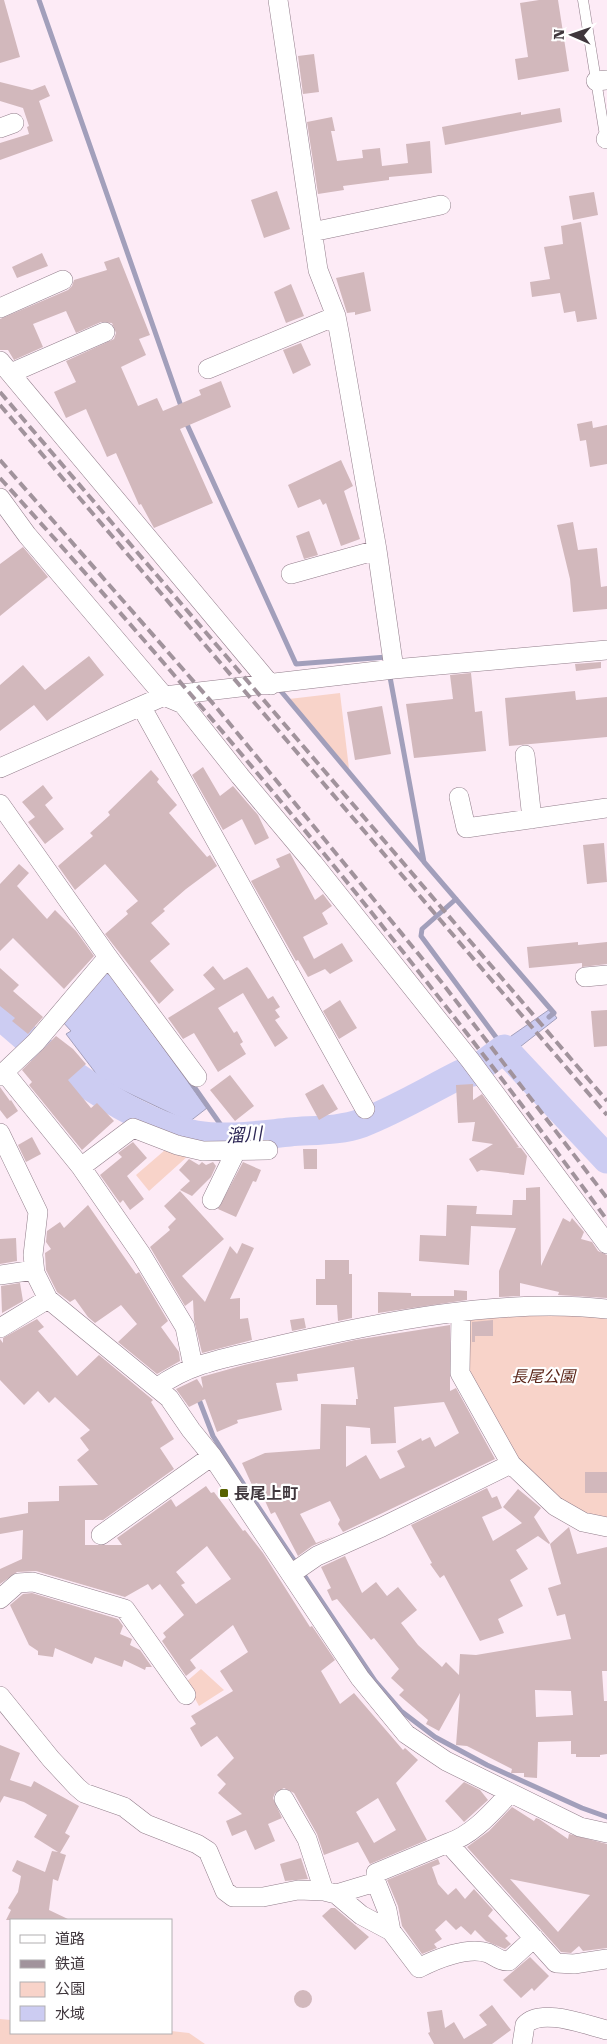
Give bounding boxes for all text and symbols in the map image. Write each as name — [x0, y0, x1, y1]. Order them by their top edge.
north arrow — [547, 10, 597, 60]
text: N — [551, 29, 567, 40]
water label: 溜川 — [225, 1123, 265, 1146]
park label: 長尾公園 — [511, 1367, 577, 1386]
place label: 長尾上町 — [234, 1484, 298, 1503]
marker: 長尾上町 — [218, 1487, 230, 1499]
legend — [10, 1919, 172, 2034]
text: 道路 — [55, 1930, 85, 1948]
text: 鉄道 — [55, 1955, 85, 1973]
text: 公園 — [55, 1980, 85, 1998]
text: 水域 — [55, 2005, 85, 2023]

